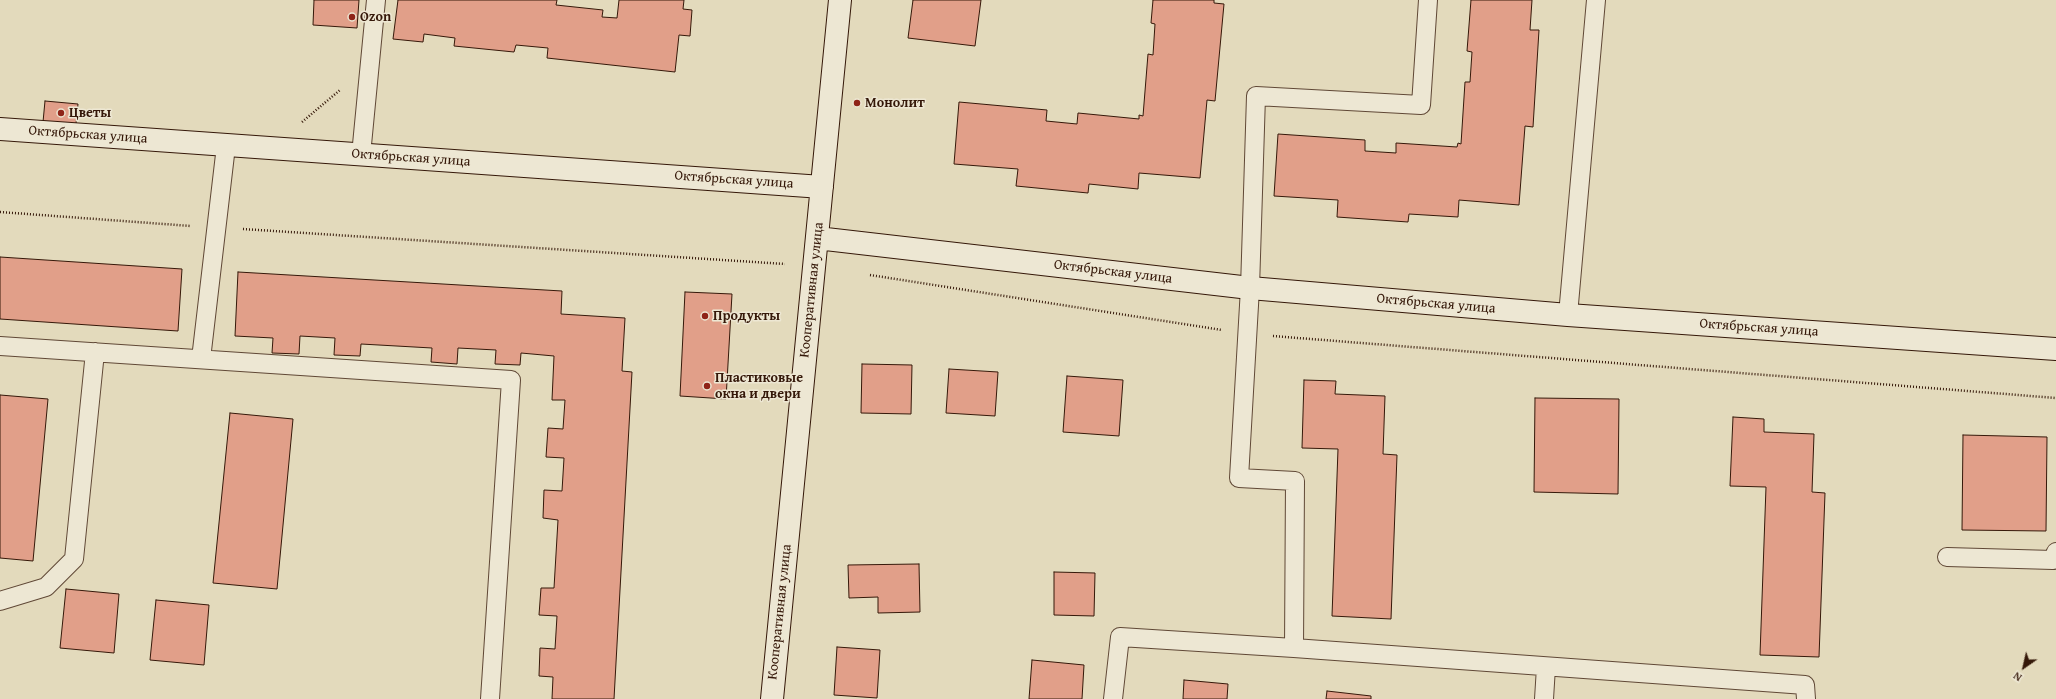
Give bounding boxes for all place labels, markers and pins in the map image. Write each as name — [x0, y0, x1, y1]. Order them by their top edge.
place label: Ozon — [360, 9, 391, 25]
marker: Ozon — [347, 12, 357, 22]
place label: Монолит — [865, 95, 925, 111]
marker: Монолит — [852, 98, 862, 108]
place label: Цветы — [69, 105, 111, 121]
marker: Цветы — [56, 108, 66, 118]
place label: Продукты — [713, 308, 780, 324]
marker: Продукты — [700, 311, 710, 321]
place label: Пластиковые окна и двери — [715, 370, 803, 402]
marker: Пластиковые окна и двери — [702, 381, 712, 391]

